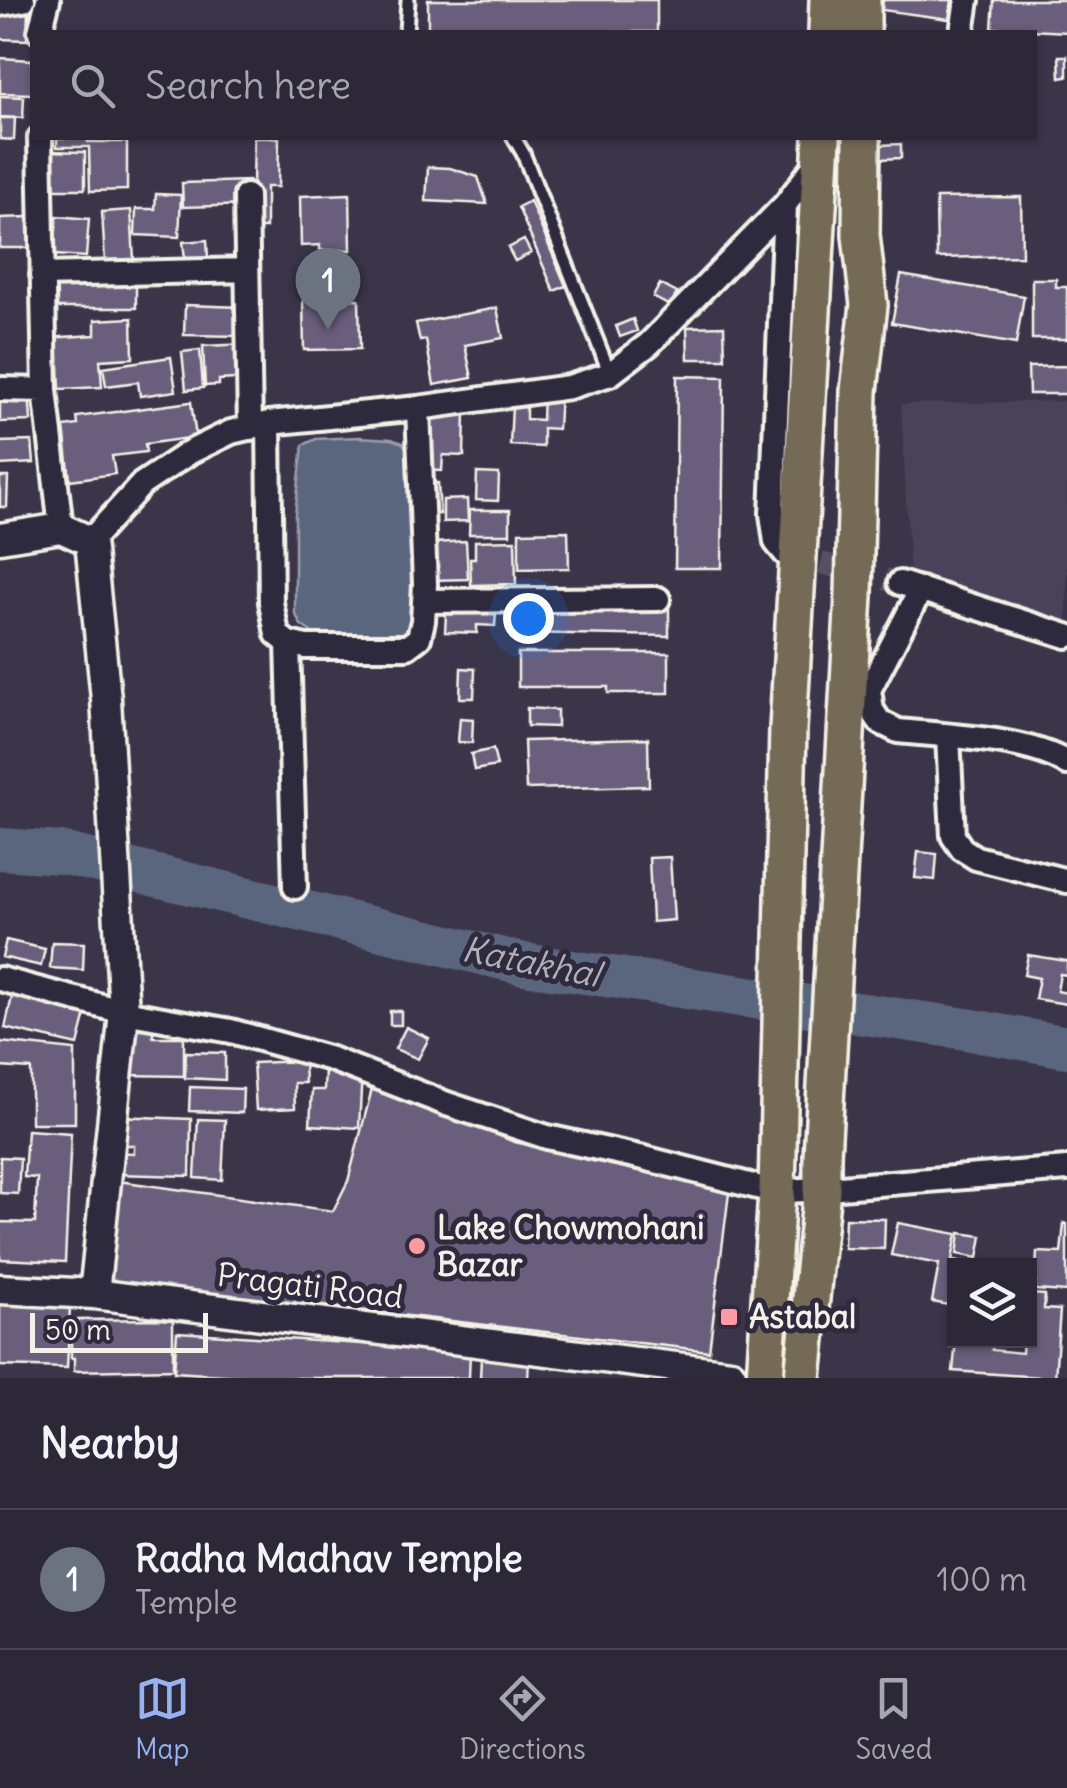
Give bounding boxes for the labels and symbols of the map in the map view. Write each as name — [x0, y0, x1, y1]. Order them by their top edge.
pin: 1 — [296, 248, 360, 330]
your location — [503, 593, 554, 644]
water label: Katakhal — [459, 926, 608, 997]
place label: Lake Chowmohani Bazar — [437, 1207, 705, 1285]
marker: Lake Chowmohani Bazar — [406, 1235, 428, 1257]
street label: Pragati Road — [215, 1254, 405, 1317]
place label: Astabal — [749, 1296, 856, 1337]
marker: Astabal — [718, 1306, 740, 1328]
scale bar — [30, 1308, 208, 1352]

